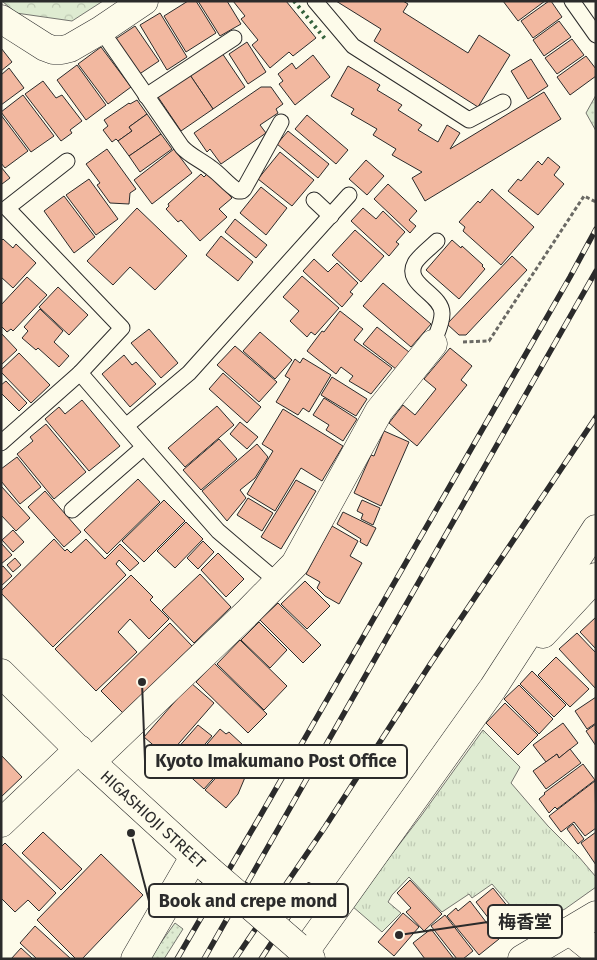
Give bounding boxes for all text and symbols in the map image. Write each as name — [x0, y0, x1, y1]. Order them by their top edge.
callout: Kyoto Imakumano Post Office — [145, 745, 407, 778]
text: Kyoto Imakumano Post Office — [155, 750, 397, 772]
street label: HIGASHIOJI STREET — [96, 767, 210, 873]
callout: Book and crepe mond — [149, 884, 348, 917]
text: Book and crepe mond — [159, 890, 337, 912]
callout: 梅香堂 — [488, 905, 562, 938]
text: 梅香堂 — [498, 911, 552, 933]

